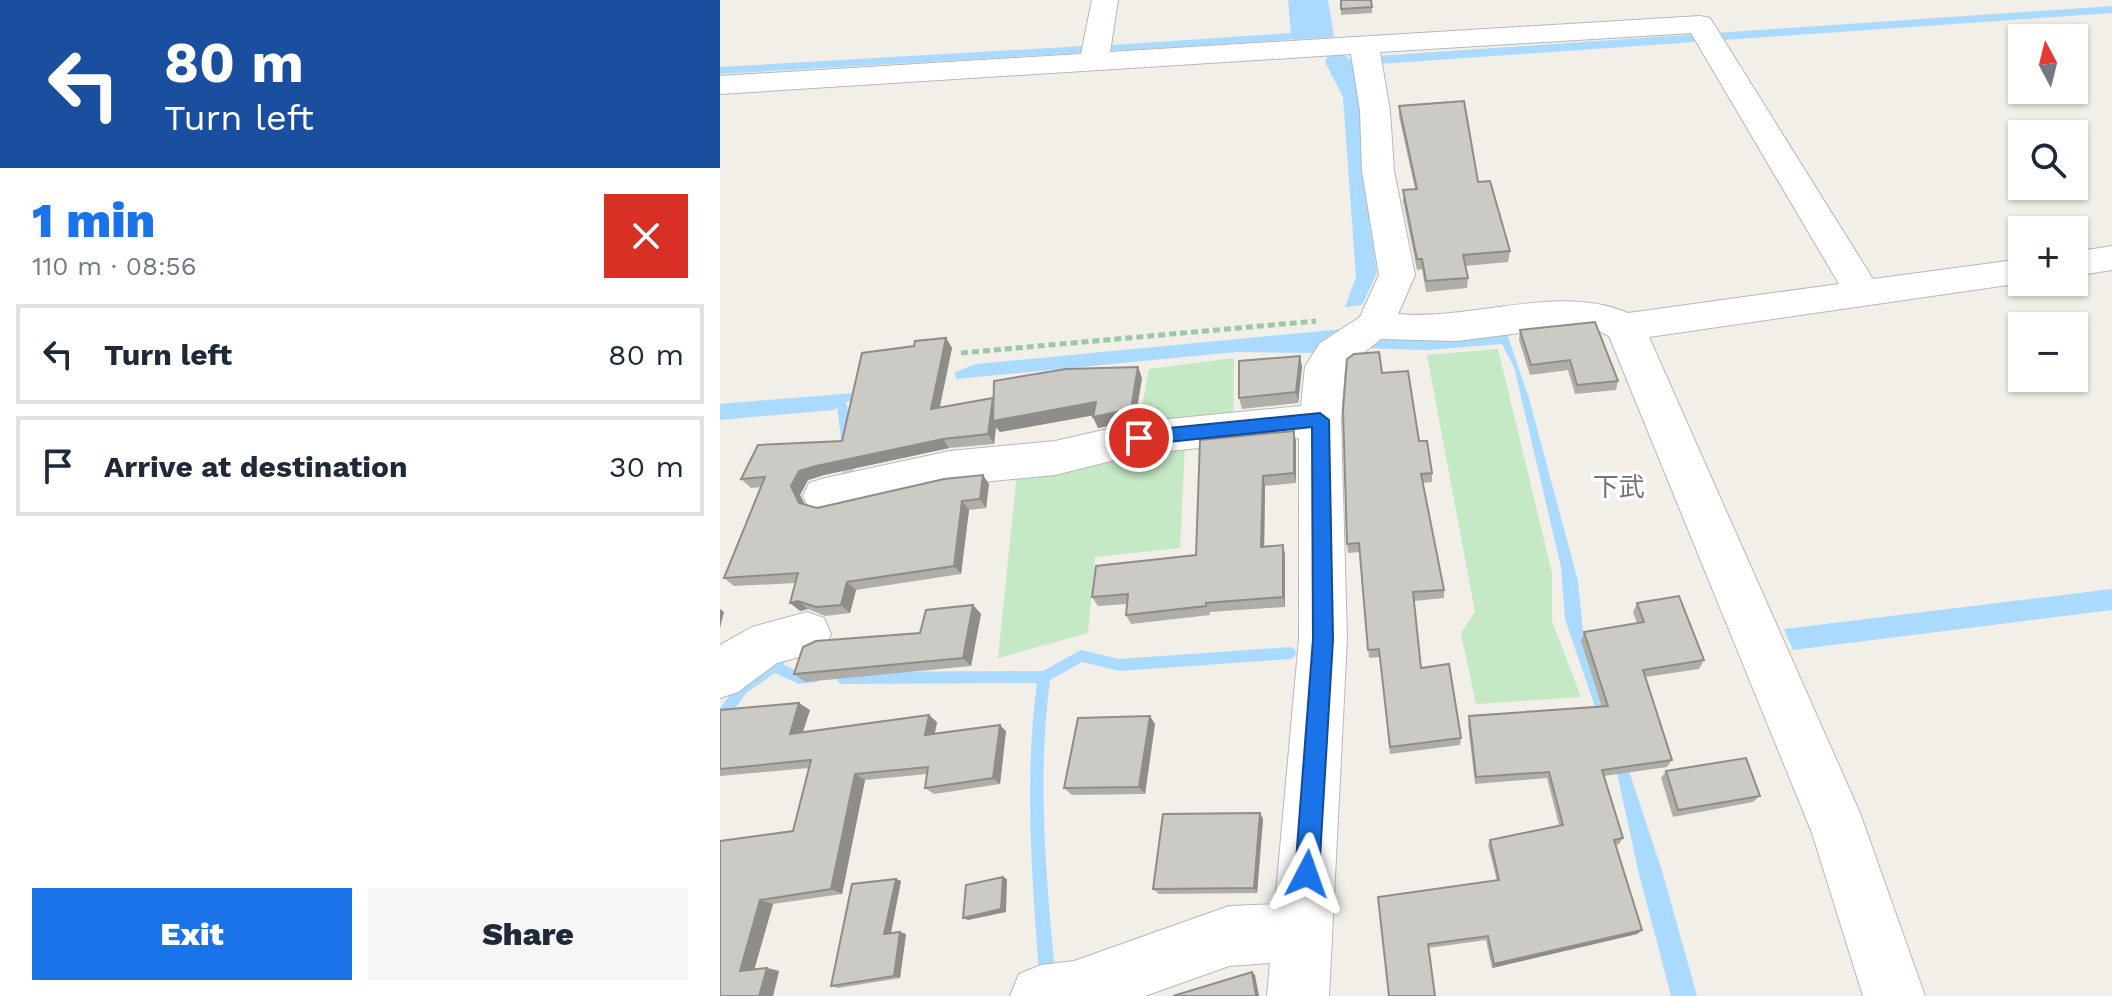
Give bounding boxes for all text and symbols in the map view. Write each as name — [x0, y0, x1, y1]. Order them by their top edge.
north arrow — [2008, 24, 2088, 104]
map controls — [2008, 24, 2088, 392]
text: 80 m — [164, 30, 304, 96]
icon: left — [32, 32, 136, 136]
text: Turn left — [164, 97, 314, 139]
button: search — [2008, 120, 2088, 200]
text: 1 min — [32, 192, 155, 249]
button: close — [604, 194, 688, 278]
button: + — [2008, 216, 2088, 296]
text: 110 m · 08:56 — [32, 251, 197, 281]
button: − — [2008, 312, 2088, 392]
icon: left — [36, 332, 80, 376]
text: Turn left — [104, 337, 232, 372]
text: 80 m — [608, 337, 684, 372]
pin — [1105, 404, 1173, 472]
icon: arrive — [1117, 416, 1161, 460]
icon: arrive — [36, 444, 80, 488]
text: Arrive at destination — [104, 449, 408, 484]
text: 30 m — [609, 449, 684, 484]
district label: 下武 — [1593, 472, 1645, 502]
position arrow — [1265, 832, 1349, 916]
button: Exit — [32, 888, 352, 980]
button: Share — [368, 888, 688, 980]

